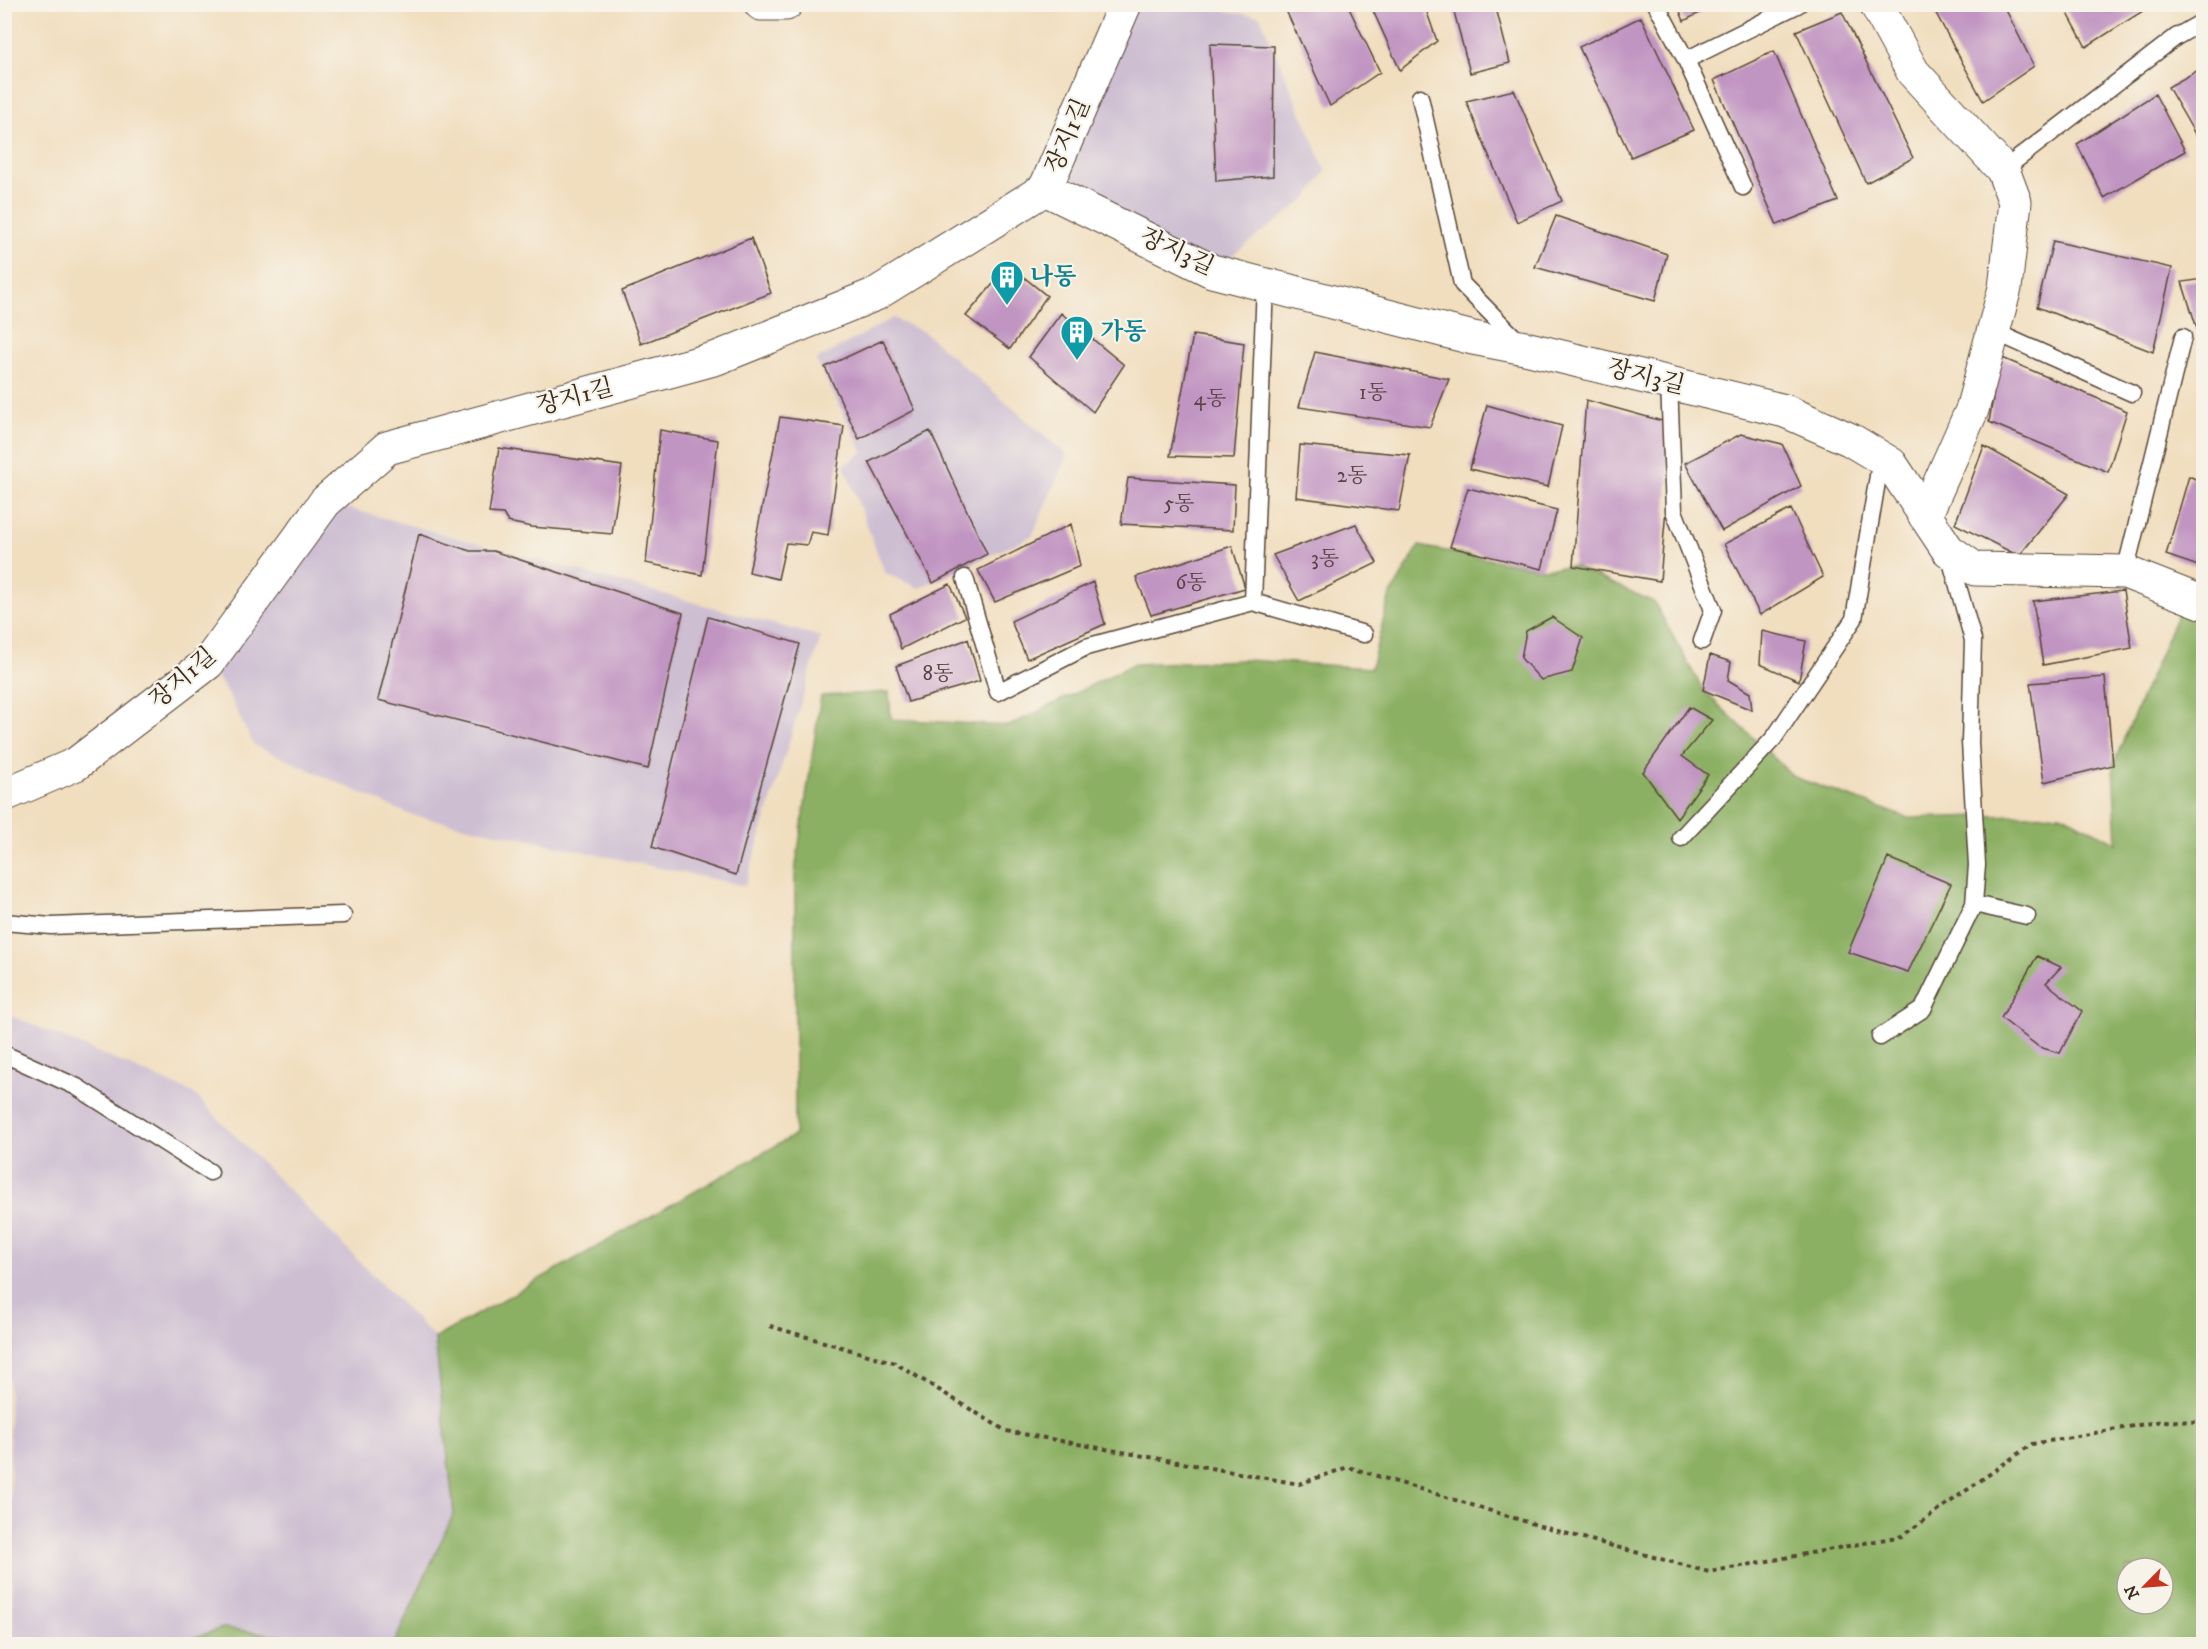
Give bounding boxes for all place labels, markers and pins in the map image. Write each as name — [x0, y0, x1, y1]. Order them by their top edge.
building icon: 나동 — [989, 259, 1025, 306]
place label: 나동 — [1030, 262, 1076, 292]
building icon: 가동 — [1059, 314, 1095, 361]
place label: 가동 — [1100, 317, 1146, 347]

